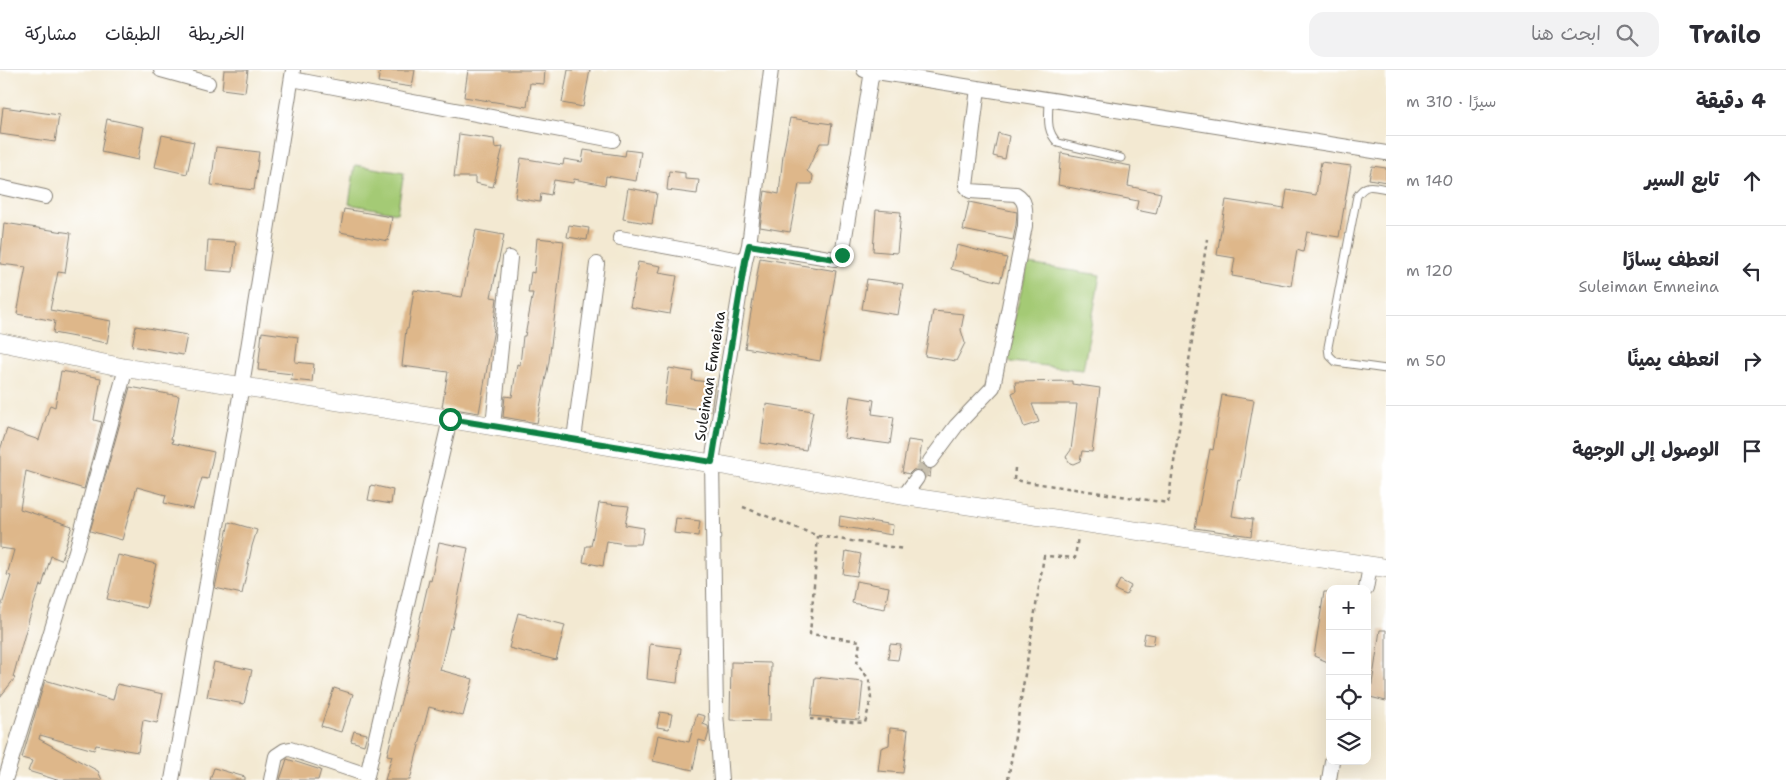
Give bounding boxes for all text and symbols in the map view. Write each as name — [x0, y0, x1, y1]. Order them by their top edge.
search box — [1309, 12, 1659, 57]
text: Trailo — [1689, 19, 1761, 51]
text: ابحث هنا — [1531, 21, 1601, 46]
icon: search — [1613, 21, 1641, 49]
text: مشاركة — [25, 22, 77, 46]
text: الطبقات — [105, 22, 161, 46]
text: الخريطة — [189, 22, 245, 46]
text: 4 دقيقة — [1696, 87, 1766, 115]
text: سيرًا · 310 m — [1406, 91, 1496, 112]
text: تابع السير — [1645, 167, 1719, 192]
icon: ahead — [1738, 167, 1766, 195]
text: 140 m — [1406, 170, 1454, 191]
route end — [831, 244, 854, 267]
text: انعطف يسارًا — [1623, 247, 1719, 272]
icon: left — [1738, 257, 1766, 285]
text: 120 m — [1406, 260, 1453, 281]
text: Suleiman Emneina — [1578, 276, 1719, 297]
street label: Suleiman Emneina — [690, 309, 730, 443]
text: انعطف يمينًا — [1628, 347, 1719, 372]
icon: right — [1738, 347, 1766, 375]
text: 50 m — [1406, 350, 1446, 371]
route start — [439, 408, 462, 431]
text: الوصول إلى الوجهة — [1572, 437, 1719, 462]
icon: arrive — [1738, 437, 1766, 465]
map controls — [1326, 585, 1371, 765]
button: + — [1326, 585, 1371, 630]
button: − — [1326, 630, 1371, 675]
button: locate — [1326, 675, 1371, 720]
button: layers — [1326, 720, 1371, 765]

